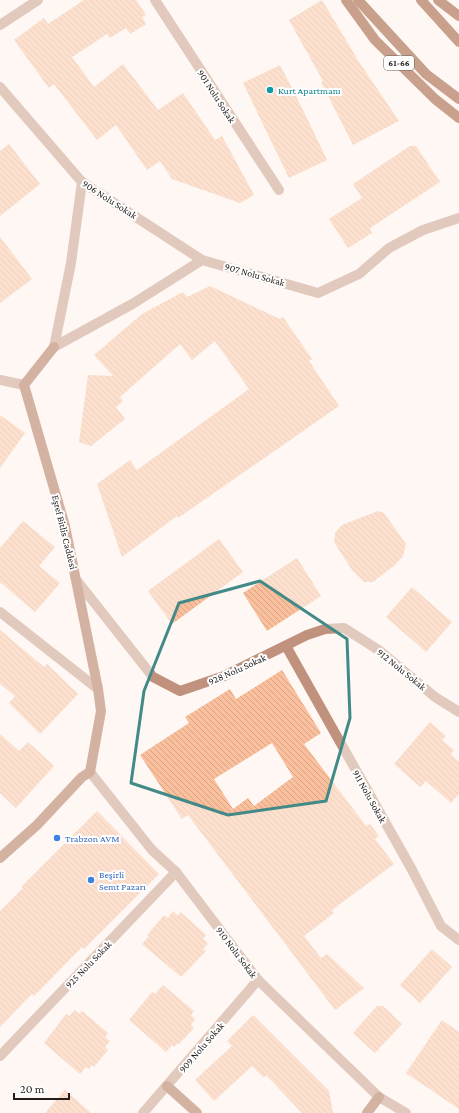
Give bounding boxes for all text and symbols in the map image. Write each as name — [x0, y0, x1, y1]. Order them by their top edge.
road number: 61-66 — [384, 56, 414, 70]
street label: 901 Nolu Sokak — [195, 68, 238, 125]
marker: Kurt Apartmanı — [265, 85, 275, 95]
place label: Kurt Apartmanı — [278, 85, 341, 96]
street label: 906 Nolu Sokak — [80, 178, 139, 221]
street label: 907 Nolu Sokak — [224, 261, 286, 288]
street label: Eşref Bitlis Caddesi — [50, 494, 79, 571]
street label: 912 Nolu Sokak — [375, 646, 429, 693]
street label: 928 Nolu Sokak — [207, 652, 268, 687]
street label: 911 Nolu Sokak — [351, 768, 389, 825]
marker: Trabzon AVM — [52, 833, 62, 843]
place label: Trabzon AVM — [65, 833, 120, 844]
place label: Beşirli Semt Pazarı — [99, 869, 146, 892]
marker: Beşirli Semt Pazarı — [86, 875, 96, 885]
street label: 910 Nolu Sokak — [214, 925, 259, 980]
street label: 925 Nolu Sokak — [63, 938, 114, 990]
street label: 909 Nolu Sokak — [177, 1020, 226, 1075]
scale bar — [14, 1075, 69, 1101]
text: 20 m — [20, 1082, 45, 1096]

